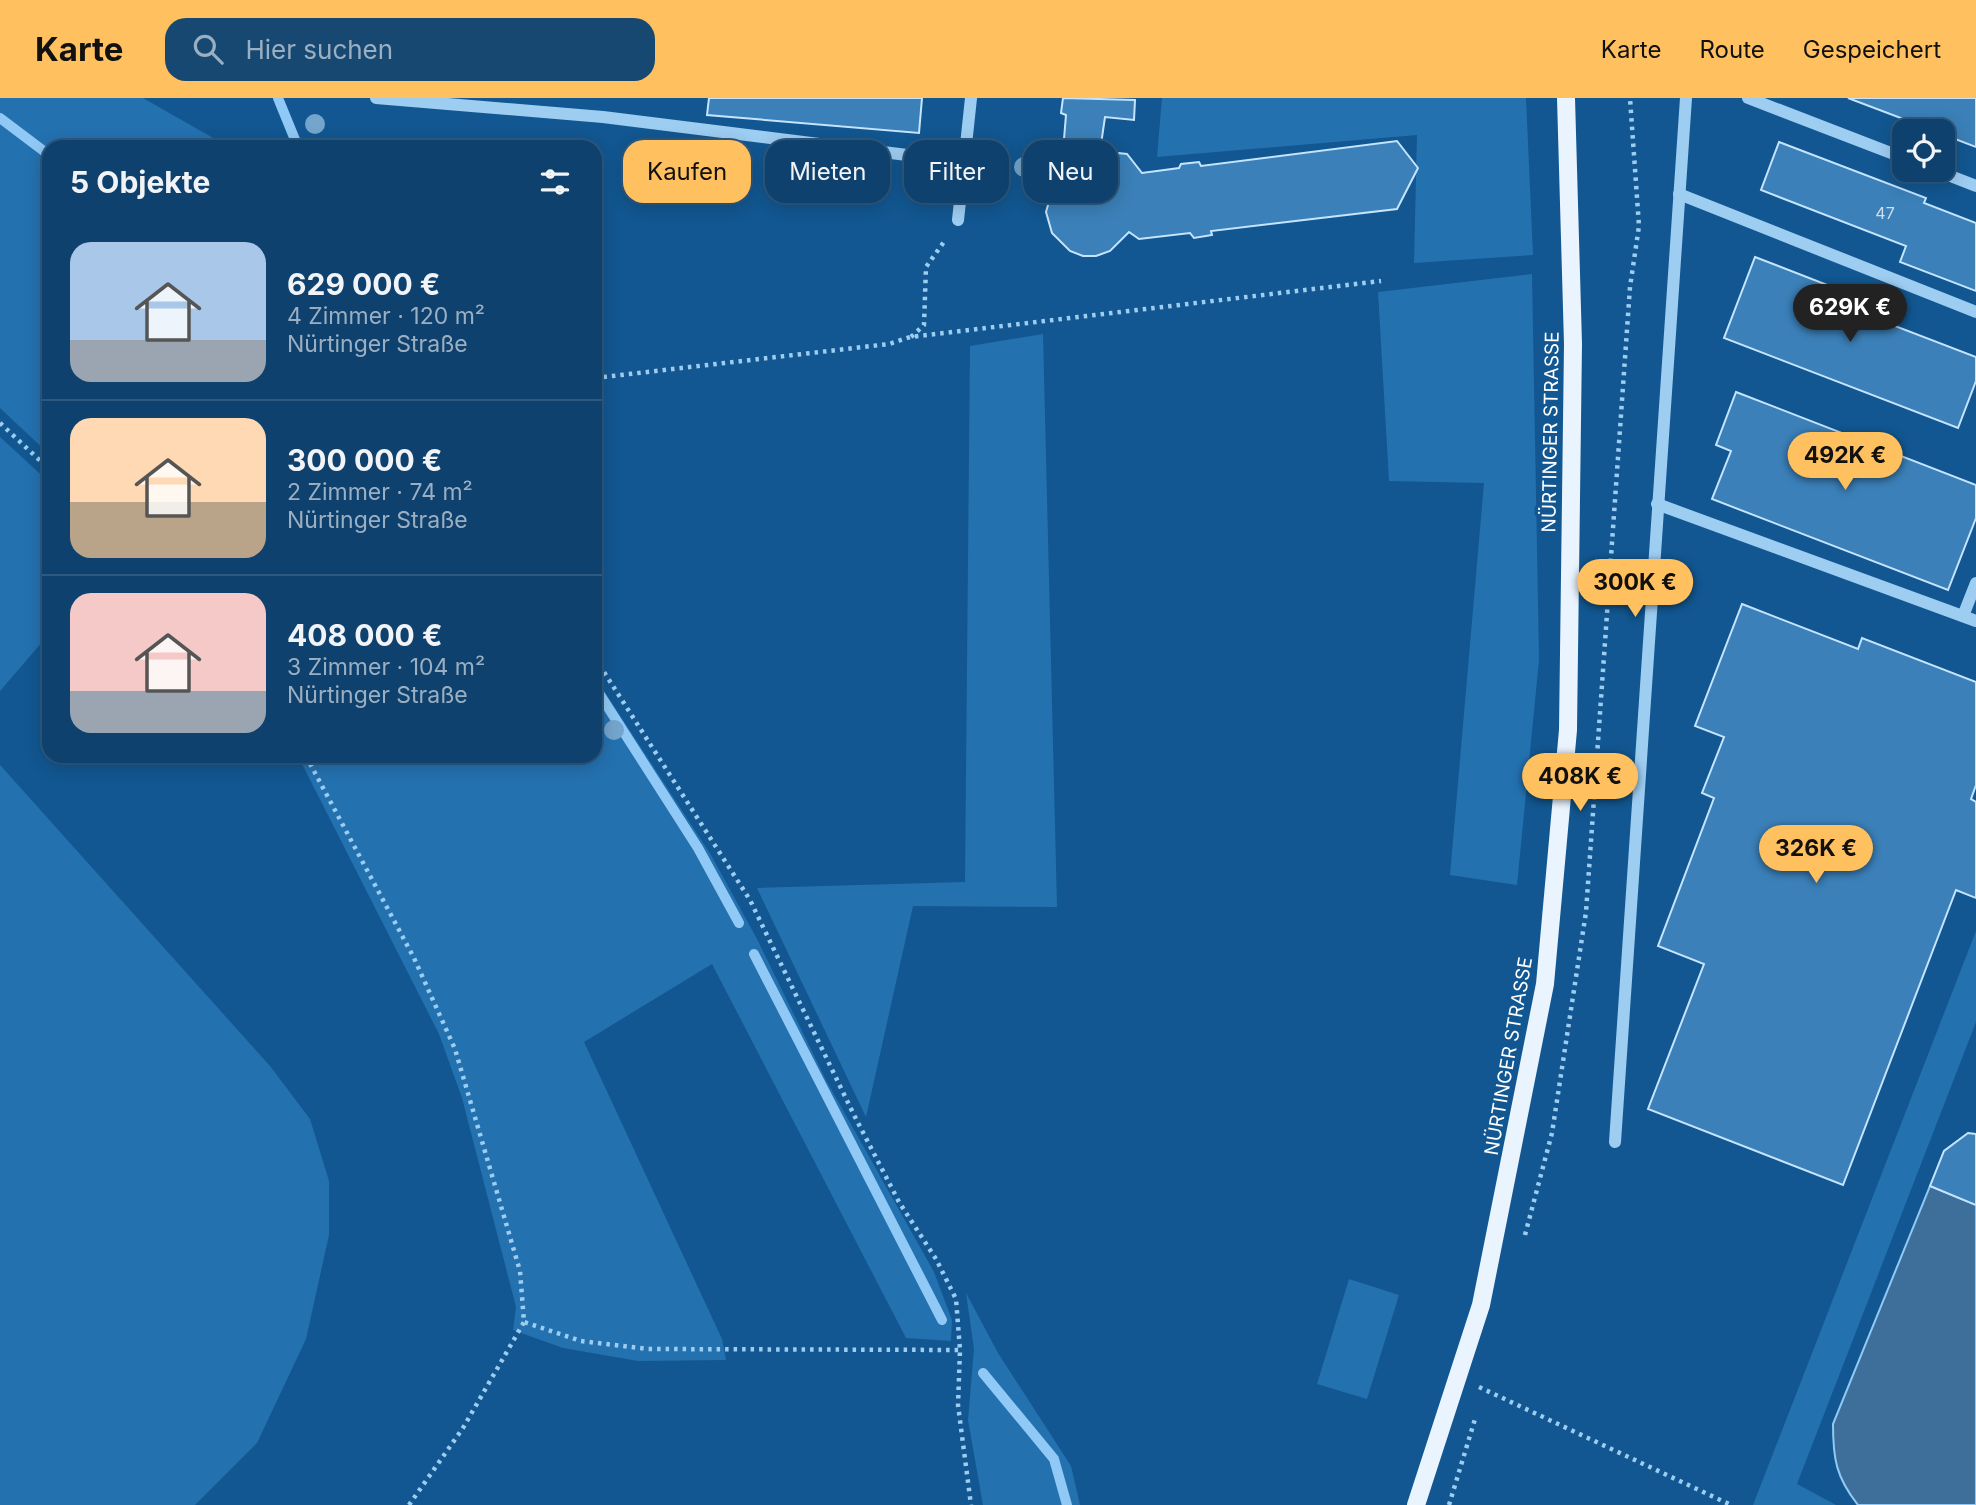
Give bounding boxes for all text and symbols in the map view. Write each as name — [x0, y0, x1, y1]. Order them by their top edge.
search box — [165, 18, 655, 81]
text: Karte — [35, 29, 123, 69]
icon: search — [189, 30, 227, 68]
text: Hier suchen — [245, 34, 393, 65]
text: Karte — [1601, 35, 1661, 64]
text: Route — [1699, 35, 1765, 64]
text: Gespeichert — [1803, 35, 1941, 64]
map controls — [1892, 119, 1955, 182]
button: locate — [1892, 119, 1955, 182]
chip: Kaufen — [623, 140, 751, 203]
chip: Mieten — [765, 140, 890, 203]
chip: Filter — [904, 140, 1009, 203]
chip: Neu — [1023, 140, 1118, 203]
icon: filters — [536, 163, 574, 201]
text: 5 Objekte — [70, 164, 210, 200]
house number: 47 — [1875, 203, 1895, 223]
text: 629 000 € — [287, 266, 440, 302]
icon: home — [126, 270, 210, 354]
pin: 629K € — [1793, 285, 1907, 344]
text: 629K € — [1809, 293, 1891, 321]
text: 4 Zimmer · 120 m² — [287, 302, 485, 330]
text: Nürtinger Straße — [287, 330, 468, 358]
street label: NÜRTINGER STRASSE — [1537, 331, 1564, 533]
pin: 492K € — [1788, 432, 1902, 492]
text: 492K € — [1804, 441, 1886, 469]
text: 300 000 € — [287, 442, 442, 478]
icon: home — [126, 446, 210, 530]
text: 2 Zimmer · 74 m² — [287, 478, 473, 506]
text: Nürtinger Straße — [287, 506, 468, 534]
pin: 300K € — [1578, 560, 1692, 619]
text: 300K € — [1593, 568, 1677, 596]
text: 408 000 € — [287, 617, 442, 653]
icon: home — [126, 621, 210, 705]
text: 3 Zimmer · 104 m² — [287, 653, 485, 681]
text: Nürtinger Straße — [287, 681, 468, 709]
pin: 408K € — [1523, 754, 1637, 813]
text: 408K € — [1538, 762, 1622, 790]
pin: 326K € — [1759, 826, 1873, 885]
text: 326K € — [1775, 834, 1857, 862]
street label: NÜRTINGER STRASSE — [1480, 955, 1537, 1157]

